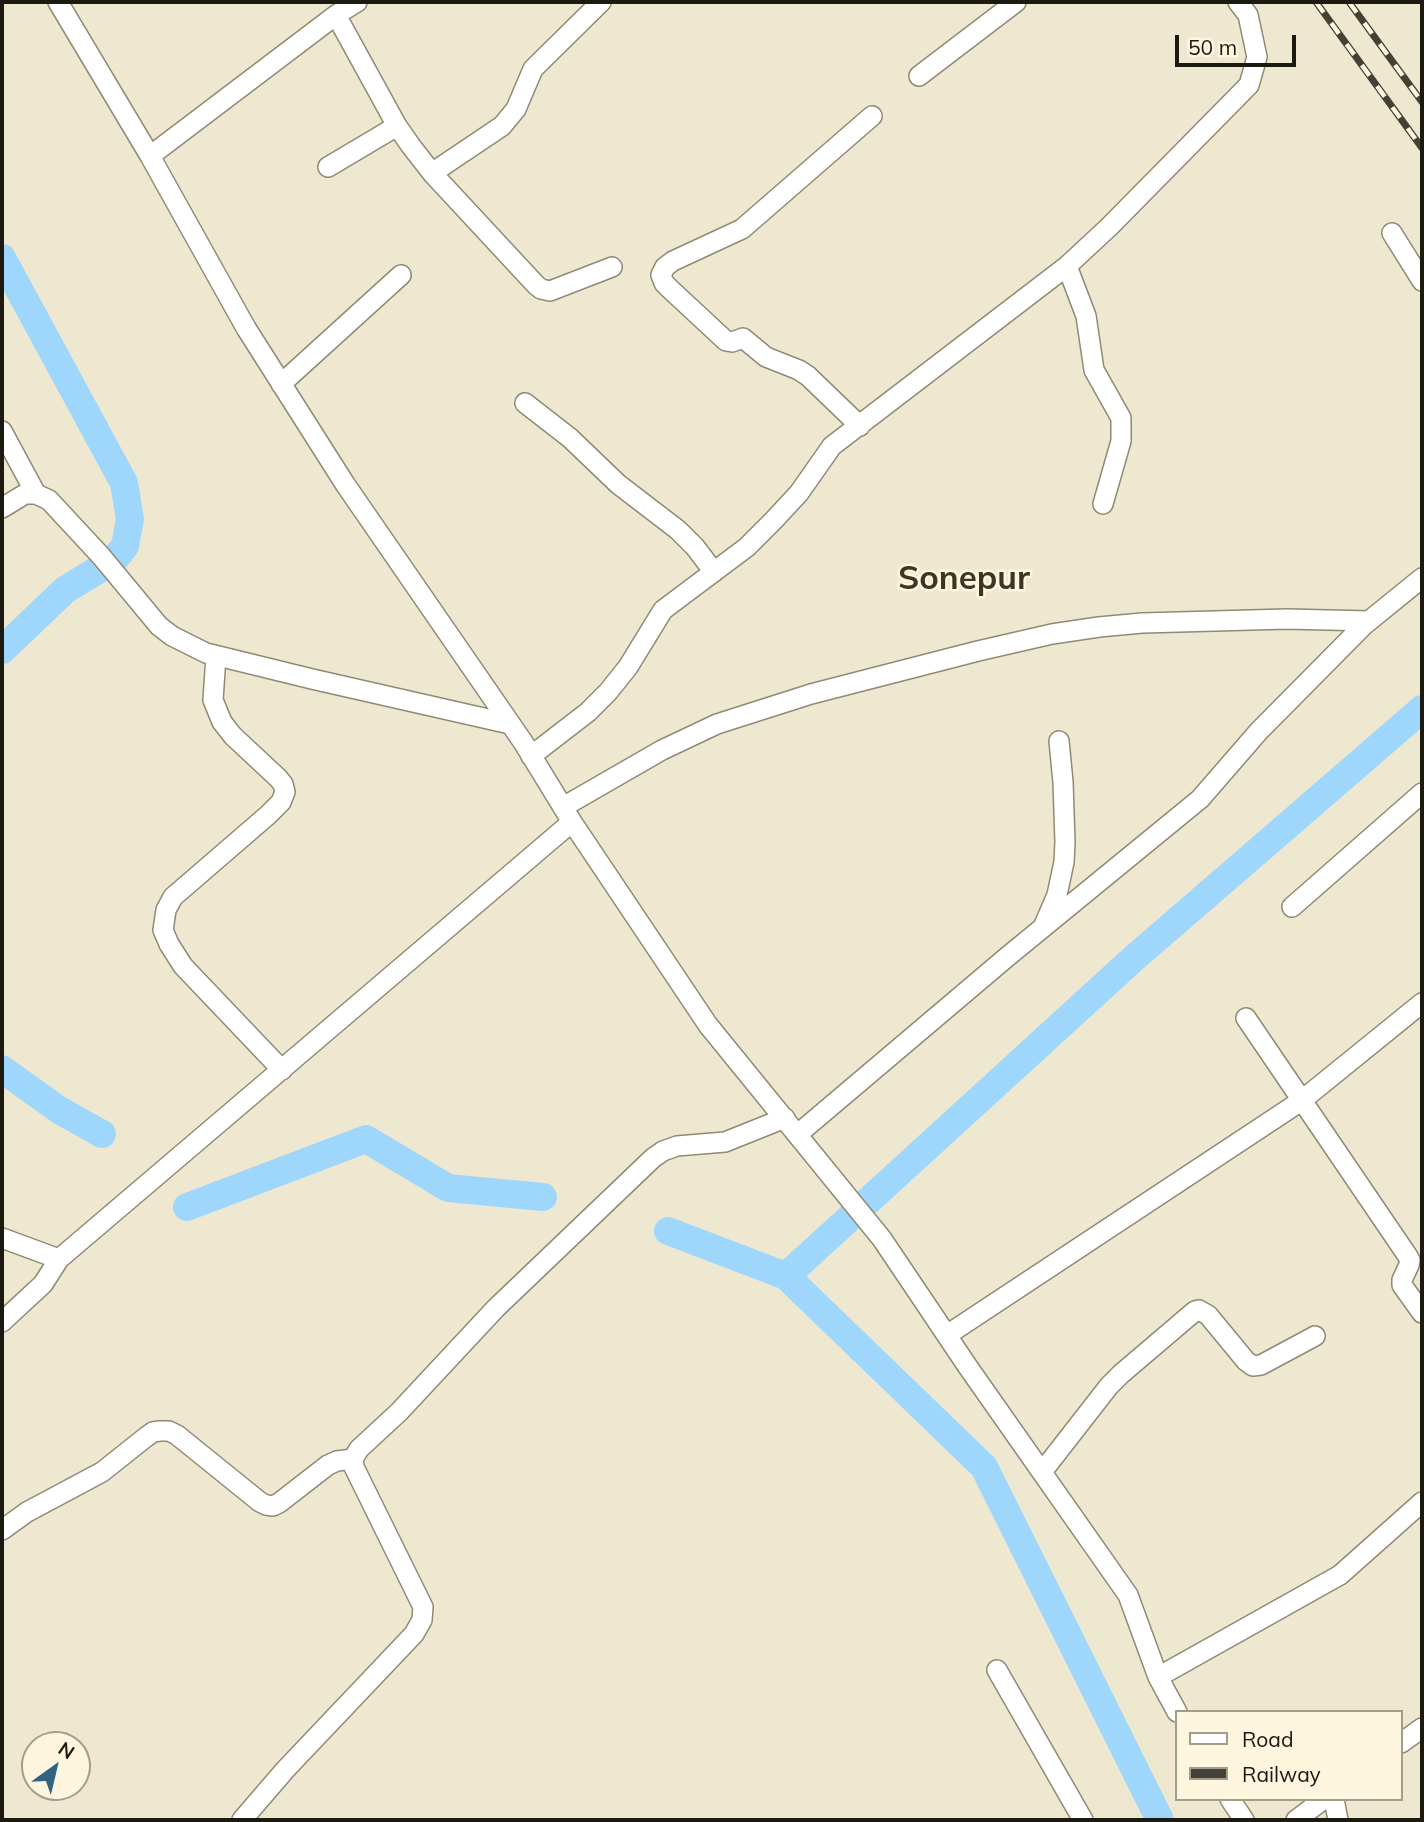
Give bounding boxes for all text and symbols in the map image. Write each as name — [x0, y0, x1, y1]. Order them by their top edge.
scale bar — [1179, 21, 1300, 65]
text: 50 m — [1188, 34, 1237, 60]
district label: Sonepur — [898, 559, 1030, 599]
legend — [1176, 1710, 1403, 1801]
text: Road — [1242, 1726, 1293, 1752]
north arrow — [21, 1731, 91, 1801]
text: N — [54, 1736, 79, 1764]
text: Railway — [1242, 1761, 1321, 1787]

